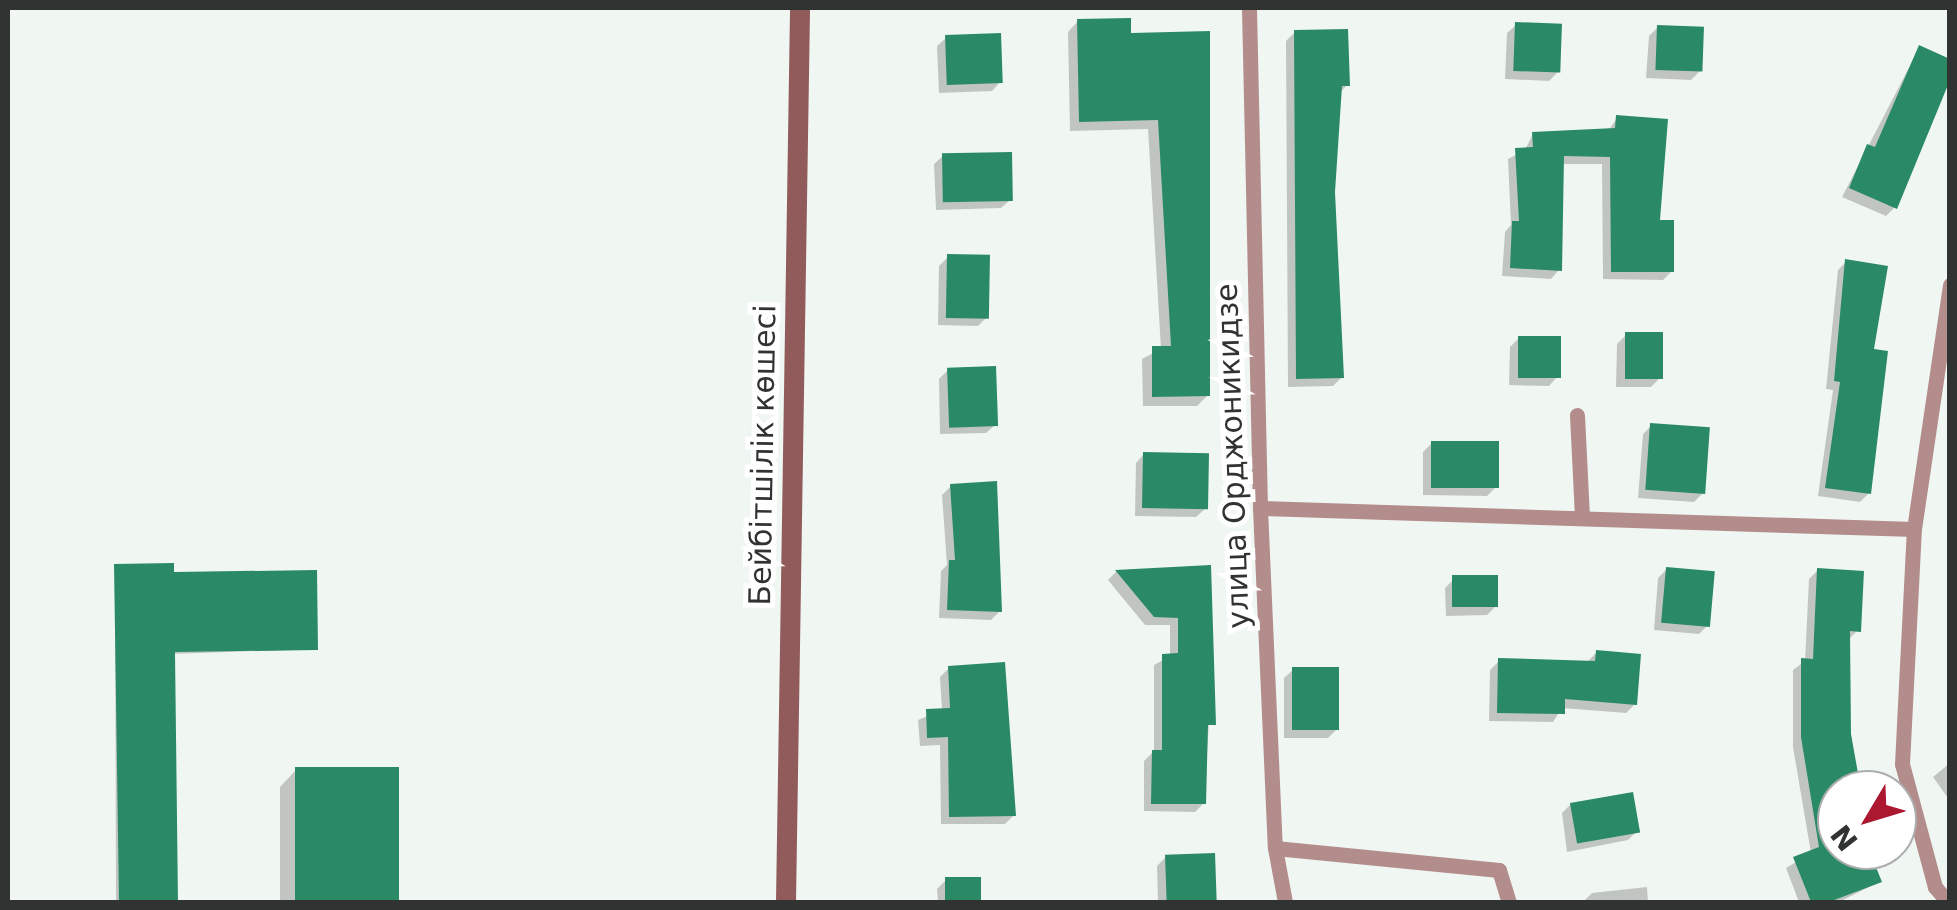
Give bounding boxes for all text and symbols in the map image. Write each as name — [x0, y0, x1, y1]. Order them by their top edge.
street label: улица Орджоникидзе — [1209, 283, 1257, 629]
street label: Бейбітшілік көшесі — [742, 304, 784, 606]
north arrow — [1817, 770, 1917, 870]
text: N — [1824, 818, 1865, 857]

